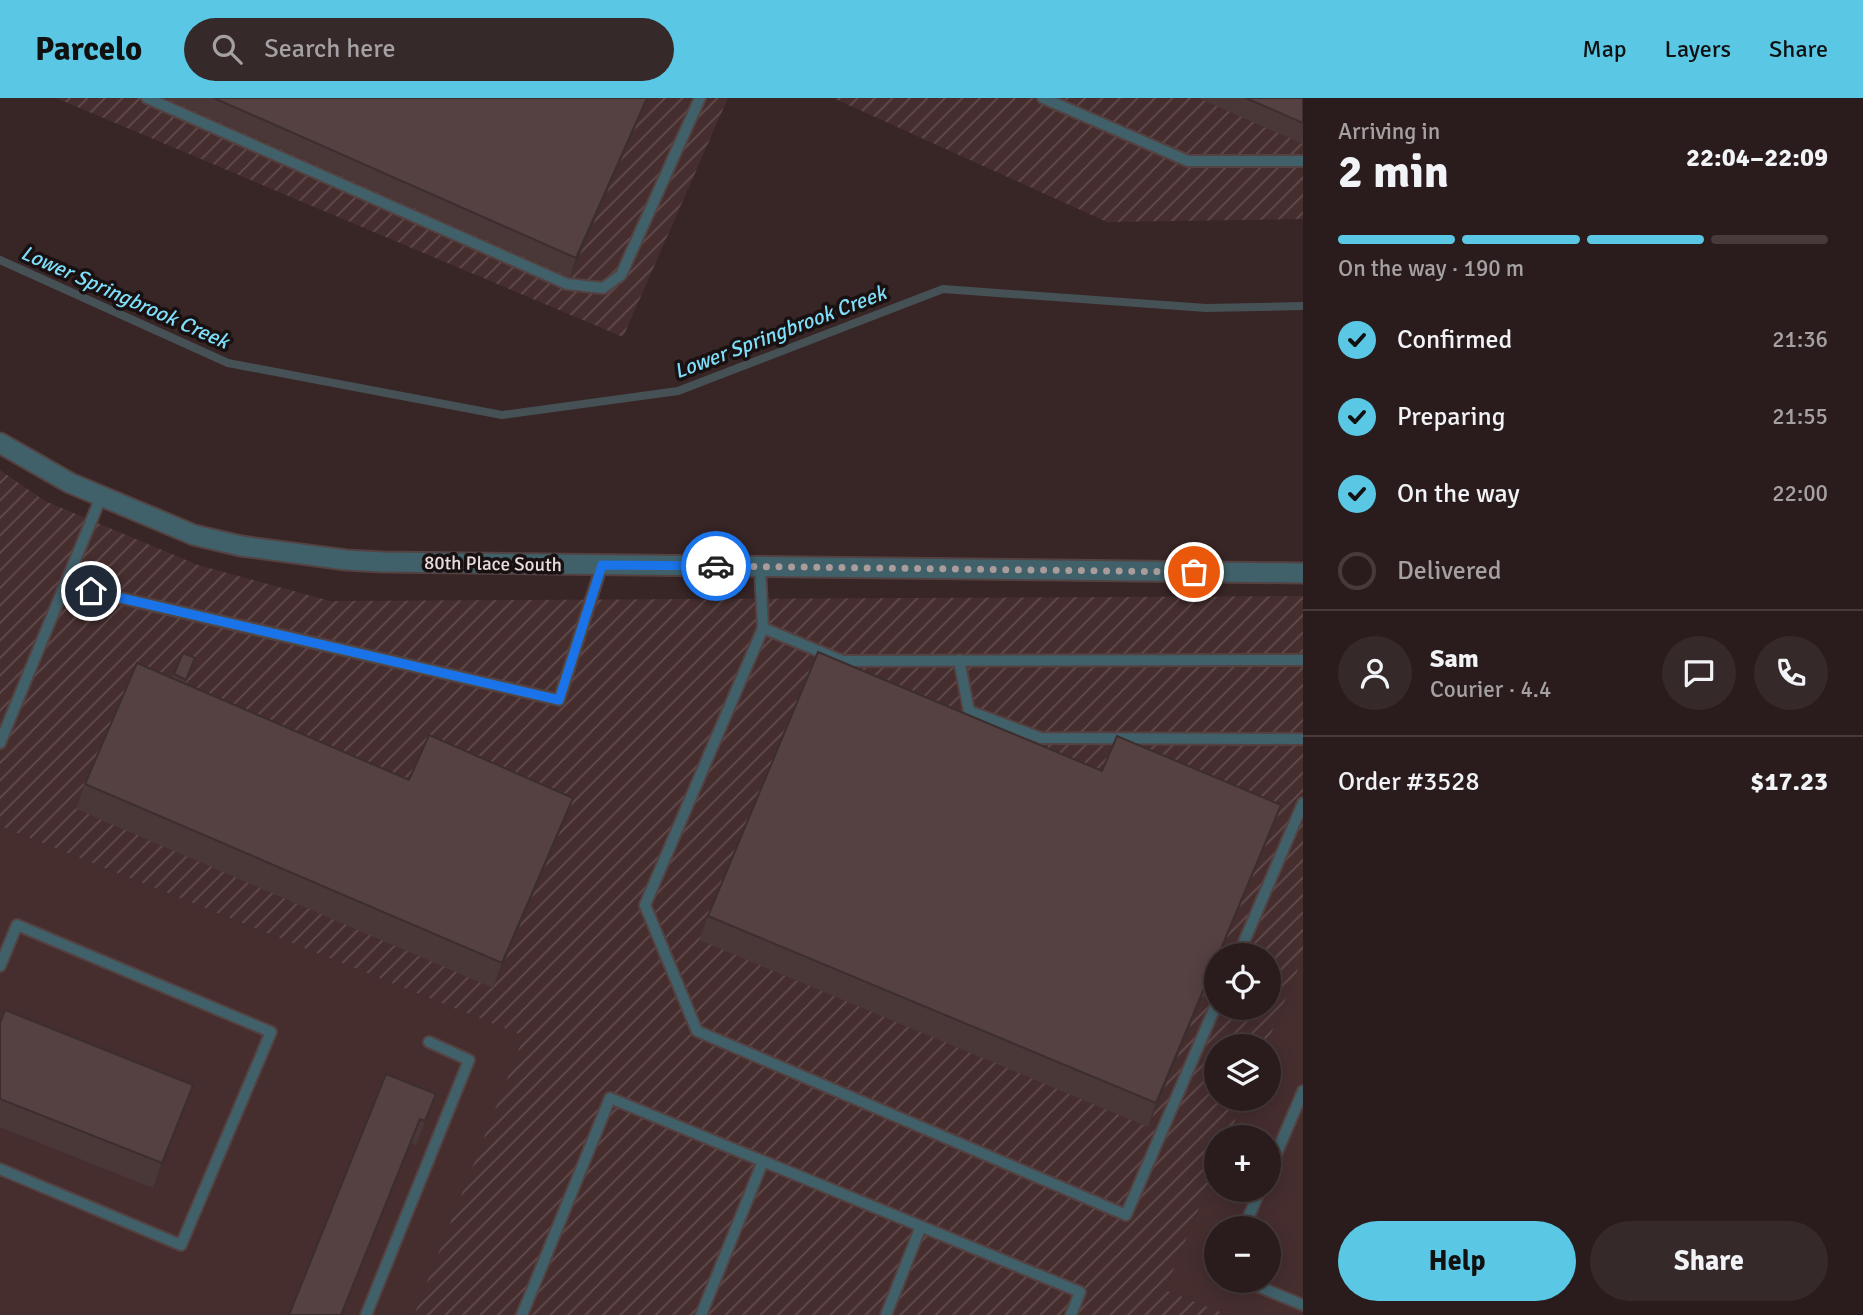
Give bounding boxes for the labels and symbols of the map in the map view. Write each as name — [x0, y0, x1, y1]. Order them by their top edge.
water label: Lower Springbrook Creek — [17, 239, 235, 356]
water label: Lower Springbrook Creek — [670, 279, 892, 384]
courier — [681, 531, 751, 601]
pin — [1164, 542, 1224, 602]
street label: 80th Place South — [424, 551, 562, 577]
pin — [61, 561, 121, 621]

